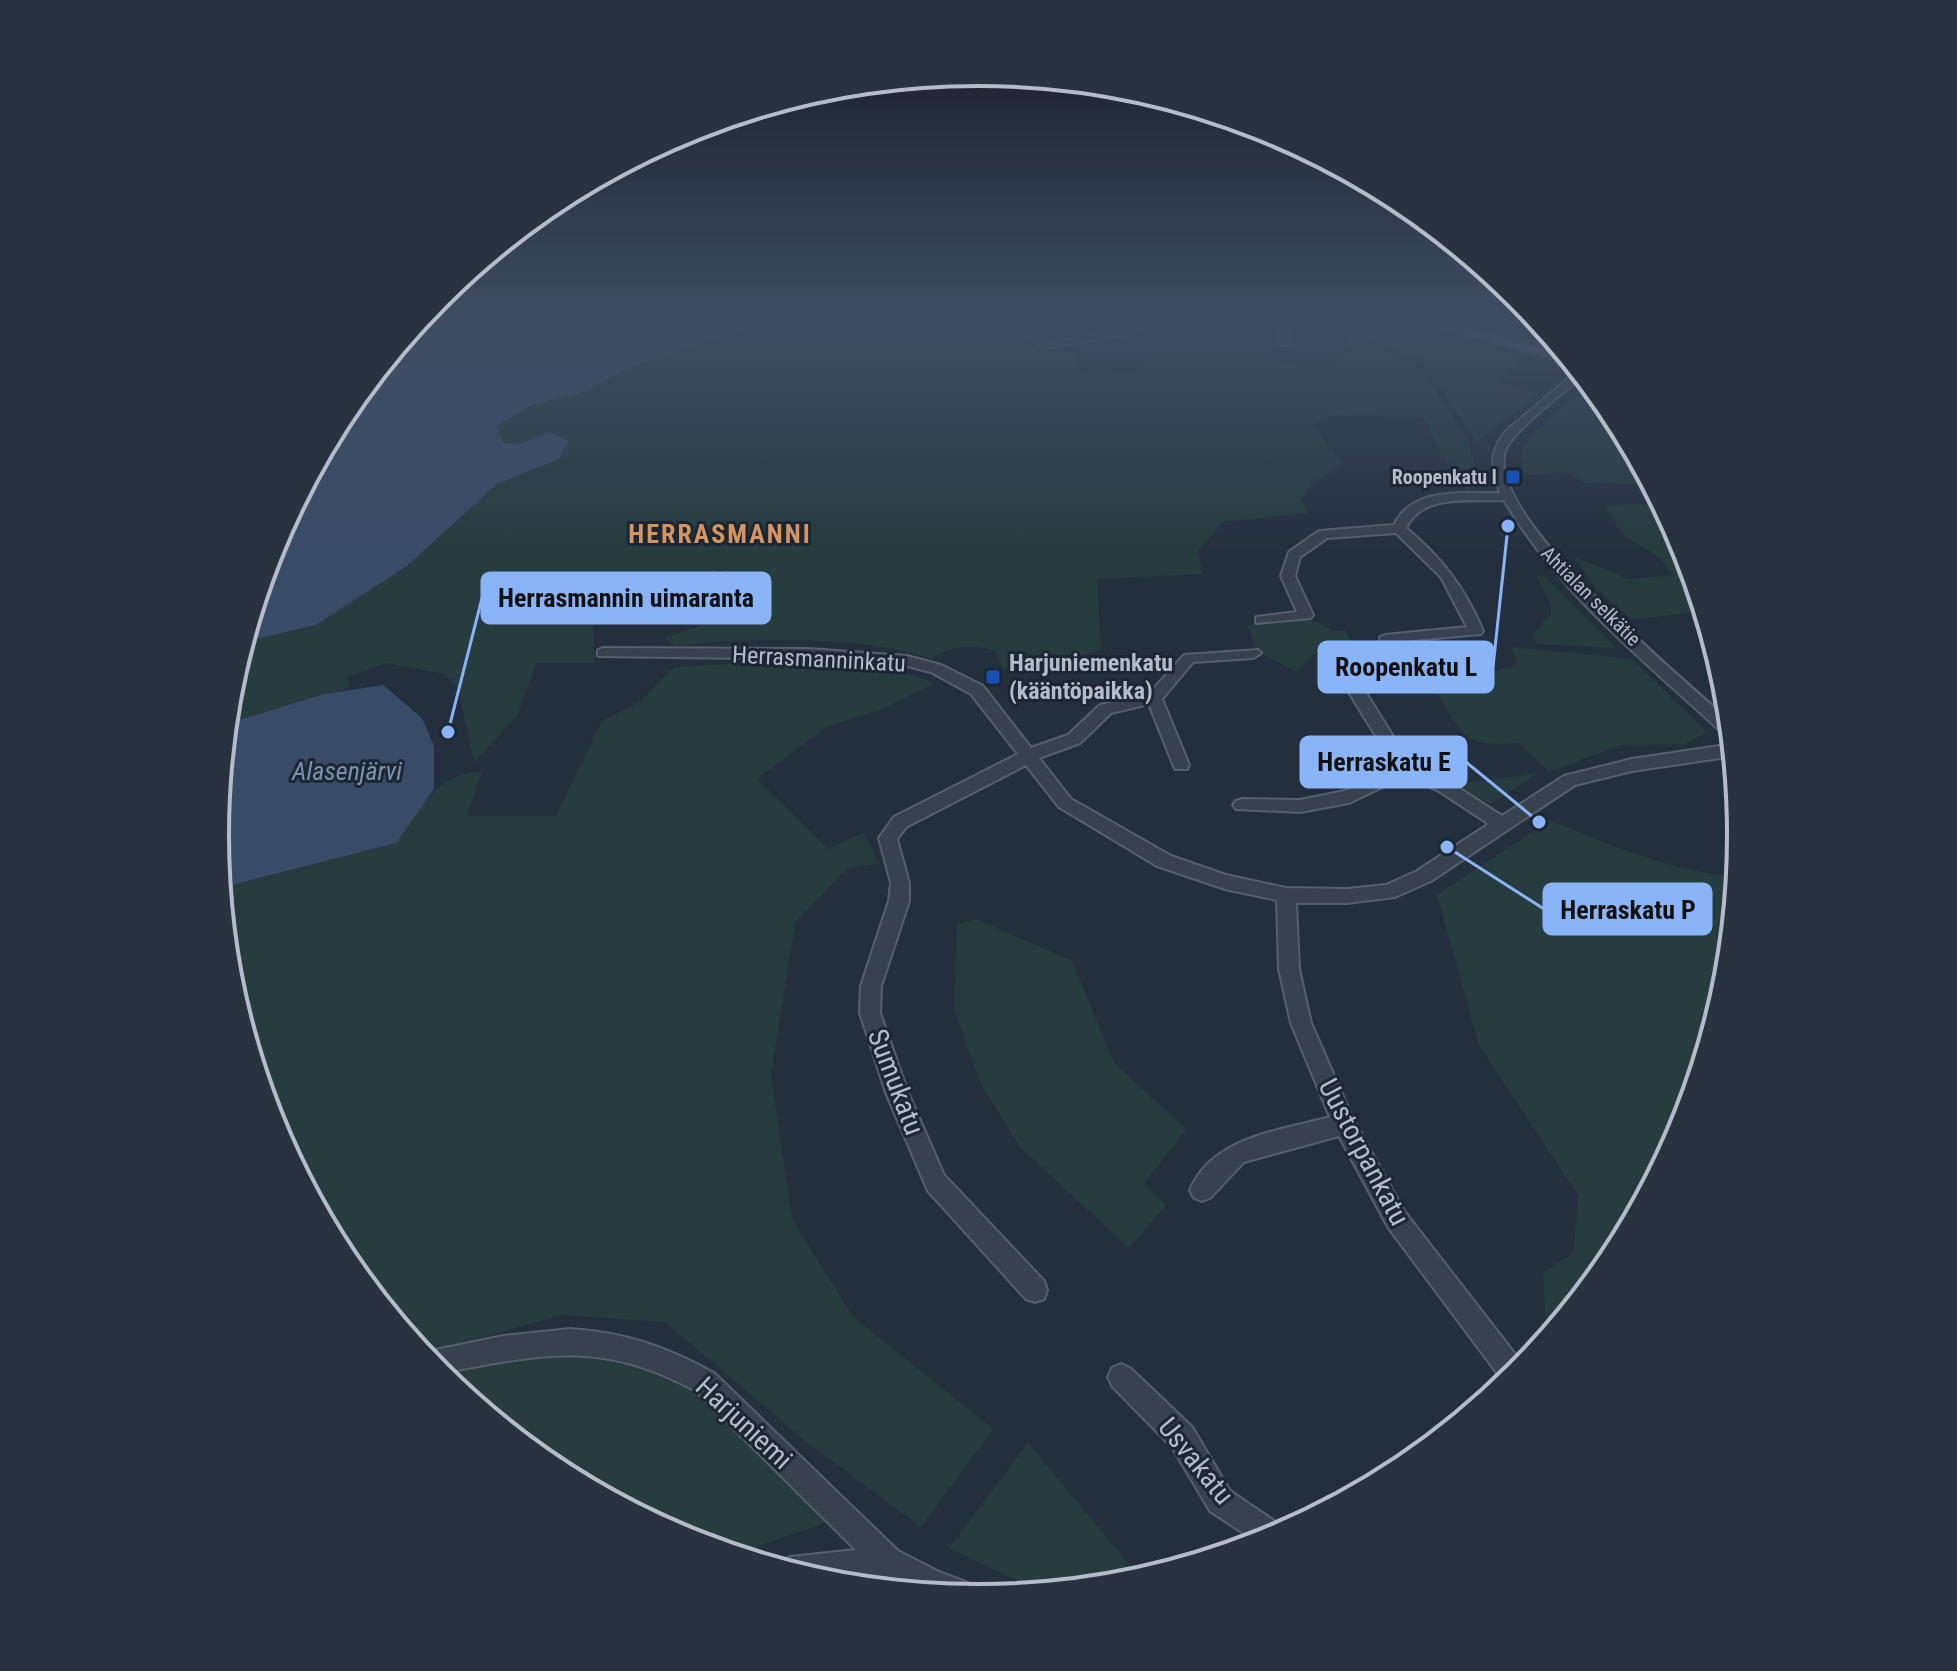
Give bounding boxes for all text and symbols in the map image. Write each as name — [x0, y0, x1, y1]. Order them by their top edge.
place label: Roopenkatu I — [1392, 465, 1497, 489]
marker: Roopenkatu I — [1504, 468, 1522, 486]
district label: HERRASMANNI — [628, 519, 812, 549]
street label: Ahtialan selkätie — [1536, 541, 1646, 651]
callout: Herrasmannin uimaranta — [482, 573, 770, 623]
text: Herrasmannin uimaranta — [498, 583, 754, 613]
street label: Herrasmanninkatu — [732, 640, 906, 678]
callout: Roopenkatu L — [1319, 642, 1493, 692]
place label: Harjuniemenkatu (kääntöpaikka) — [1009, 649, 1173, 705]
text: Roopenkatu L — [1335, 652, 1477, 682]
marker: Harjuniemenkatu (kääntöpaikka) — [984, 668, 1002, 686]
callout: Herraskatu E — [1301, 737, 1466, 787]
text: Herraskatu E — [1317, 747, 1451, 777]
water label: Alasenjärvi — [291, 756, 402, 786]
callout: Herraskatu P — [1544, 884, 1711, 934]
text: Herraskatu P — [1560, 895, 1696, 925]
street label: Sumukatu — [861, 1024, 931, 1140]
street label: Uustorpankatu — [1312, 1073, 1416, 1231]
street label: Harjuniemi — [689, 1370, 799, 1476]
street label: Usvakatu — [1151, 1411, 1241, 1511]

